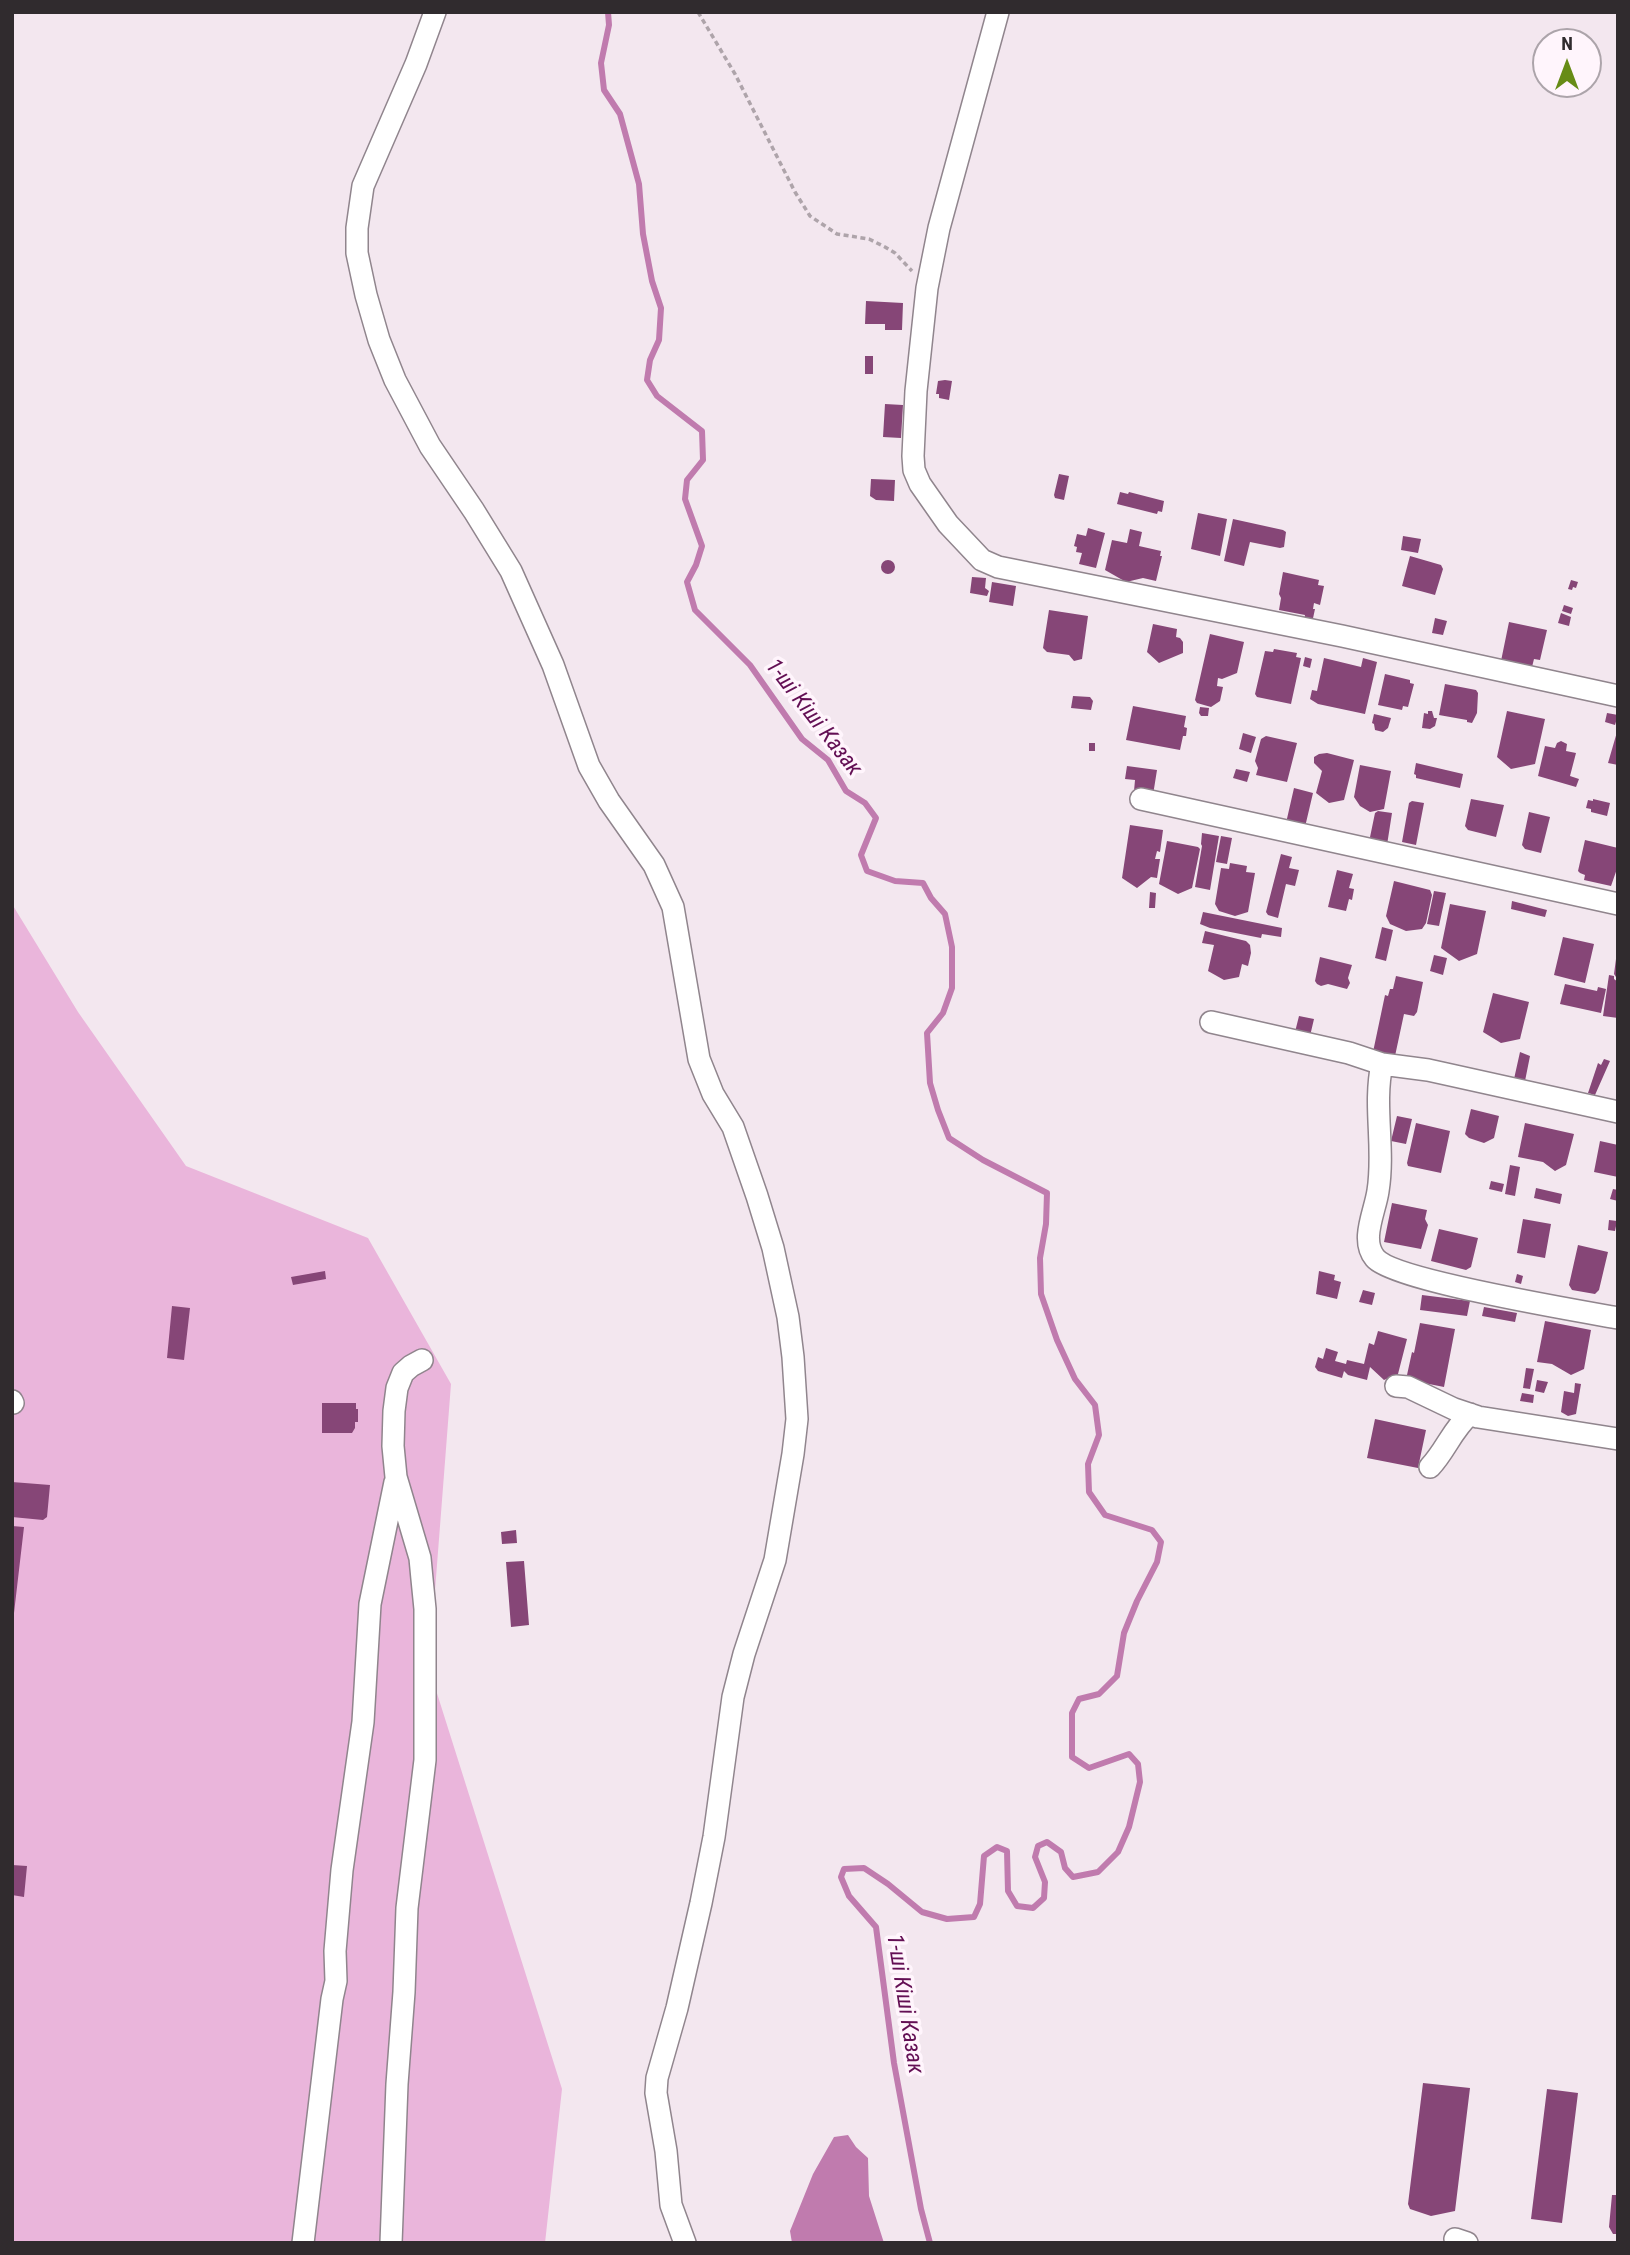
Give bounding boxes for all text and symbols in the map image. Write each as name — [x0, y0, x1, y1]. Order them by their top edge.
north arrow — [1532, 28, 1602, 98]
text: N — [1561, 32, 1573, 55]
water label: 1-ші Кіші Казак — [759, 654, 867, 782]
water label: 1-ші Кіші Казак — [879, 1932, 929, 2076]

